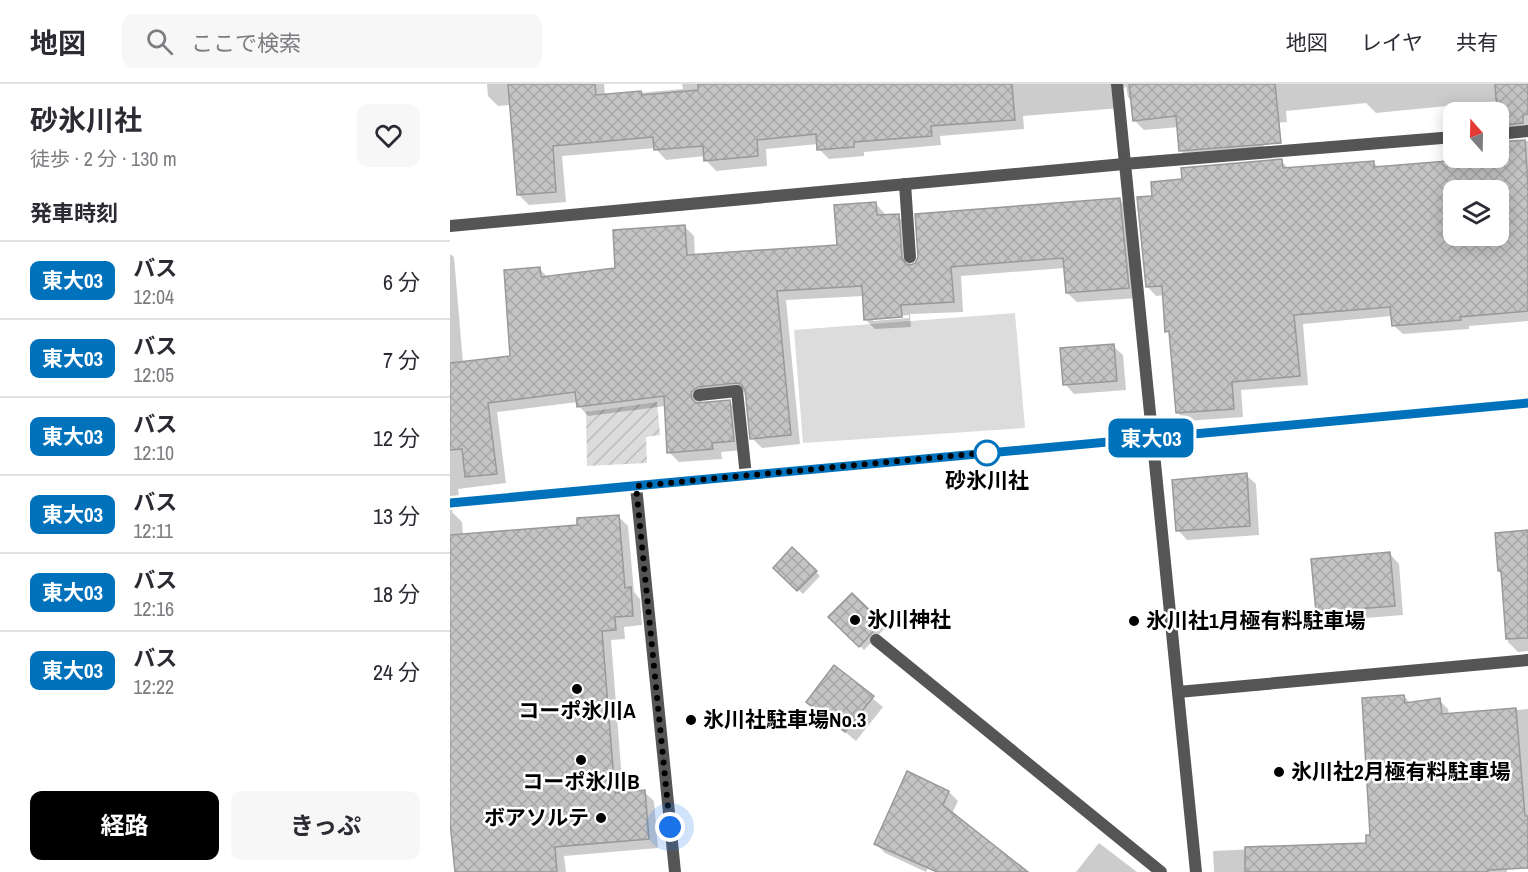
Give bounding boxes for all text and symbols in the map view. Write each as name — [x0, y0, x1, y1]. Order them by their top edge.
search box — [122, 14, 542, 68]
text: 地図 — [30, 24, 86, 62]
icon: search — [143, 25, 176, 58]
text: ここで検索 — [191, 28, 301, 58]
text: 地図 — [1286, 28, 1328, 57]
text: レイヤ — [1361, 28, 1423, 57]
text: 共有 — [1456, 28, 1498, 57]
text: 砂氷川社 — [30, 101, 142, 139]
north arrow — [1443, 102, 1509, 168]
map controls — [1443, 102, 1509, 246]
button: heart — [357, 104, 420, 167]
text: 徒歩 · 2 分 · 130 m — [30, 145, 177, 172]
button: layers — [1443, 180, 1509, 246]
text: 発車時刻 — [30, 198, 118, 228]
text: バス — [133, 253, 177, 283]
text: 東大03 — [42, 266, 103, 295]
text: 6 分 — [383, 267, 420, 297]
text: 12:04 — [133, 283, 174, 310]
text: バス — [133, 331, 177, 361]
text: 東大03 — [42, 344, 103, 373]
text: 7 分 — [383, 345, 420, 375]
text: 12:05 — [133, 361, 174, 388]
text: バス — [133, 409, 177, 439]
line badge: 東大03 — [1109, 418, 1193, 458]
text: 東大03 — [42, 422, 103, 451]
text: 12 分 — [373, 423, 420, 453]
text: 東大03 — [1120, 424, 1182, 453]
text: 12:10 — [133, 439, 174, 466]
marker: 砂氷川社 — [974, 440, 1000, 466]
place label: 砂氷川社 — [945, 466, 1029, 495]
text: バス — [133, 487, 177, 517]
text: 東大03 — [42, 500, 103, 529]
text: 13 分 — [373, 501, 420, 531]
text: 12:11 — [133, 517, 173, 544]
text: バス — [133, 565, 177, 595]
text: 東大03 — [42, 578, 103, 607]
text: 18 分 — [373, 579, 420, 609]
text: 12:16 — [133, 595, 174, 622]
place label: 氷川神社 — [867, 605, 951, 634]
place label: 氷川社1月極有料駐車場 — [1146, 606, 1366, 635]
marker: 氷川神社 — [848, 613, 862, 627]
marker: 氷川社1月極有料駐車場 — [1127, 614, 1141, 628]
text: バス — [133, 643, 177, 673]
text: 東大03 — [42, 656, 103, 685]
text: 24 分 — [373, 657, 420, 687]
text: 12:22 — [133, 673, 174, 700]
marker: コーポ氷川A — [570, 682, 584, 696]
place label: コーポ氷川A — [518, 696, 636, 725]
place label: 氷川社駐車場No.3 — [703, 705, 866, 734]
marker: 氷川社駐車場No.3 — [684, 713, 698, 727]
marker: コーポ氷川B — [574, 753, 588, 767]
place label: 氷川社2月極有料駐車場 — [1291, 757, 1511, 786]
marker: 氷川社2月極有料駐車場 — [1272, 765, 1286, 779]
place label: コーポ氷川B — [522, 767, 640, 796]
button: 経路 — [30, 791, 219, 860]
button: きっぷ — [231, 791, 420, 860]
place label: ボアソルテ — [484, 803, 589, 832]
marker: ボアソルテ — [594, 811, 608, 825]
your location — [655, 812, 685, 842]

